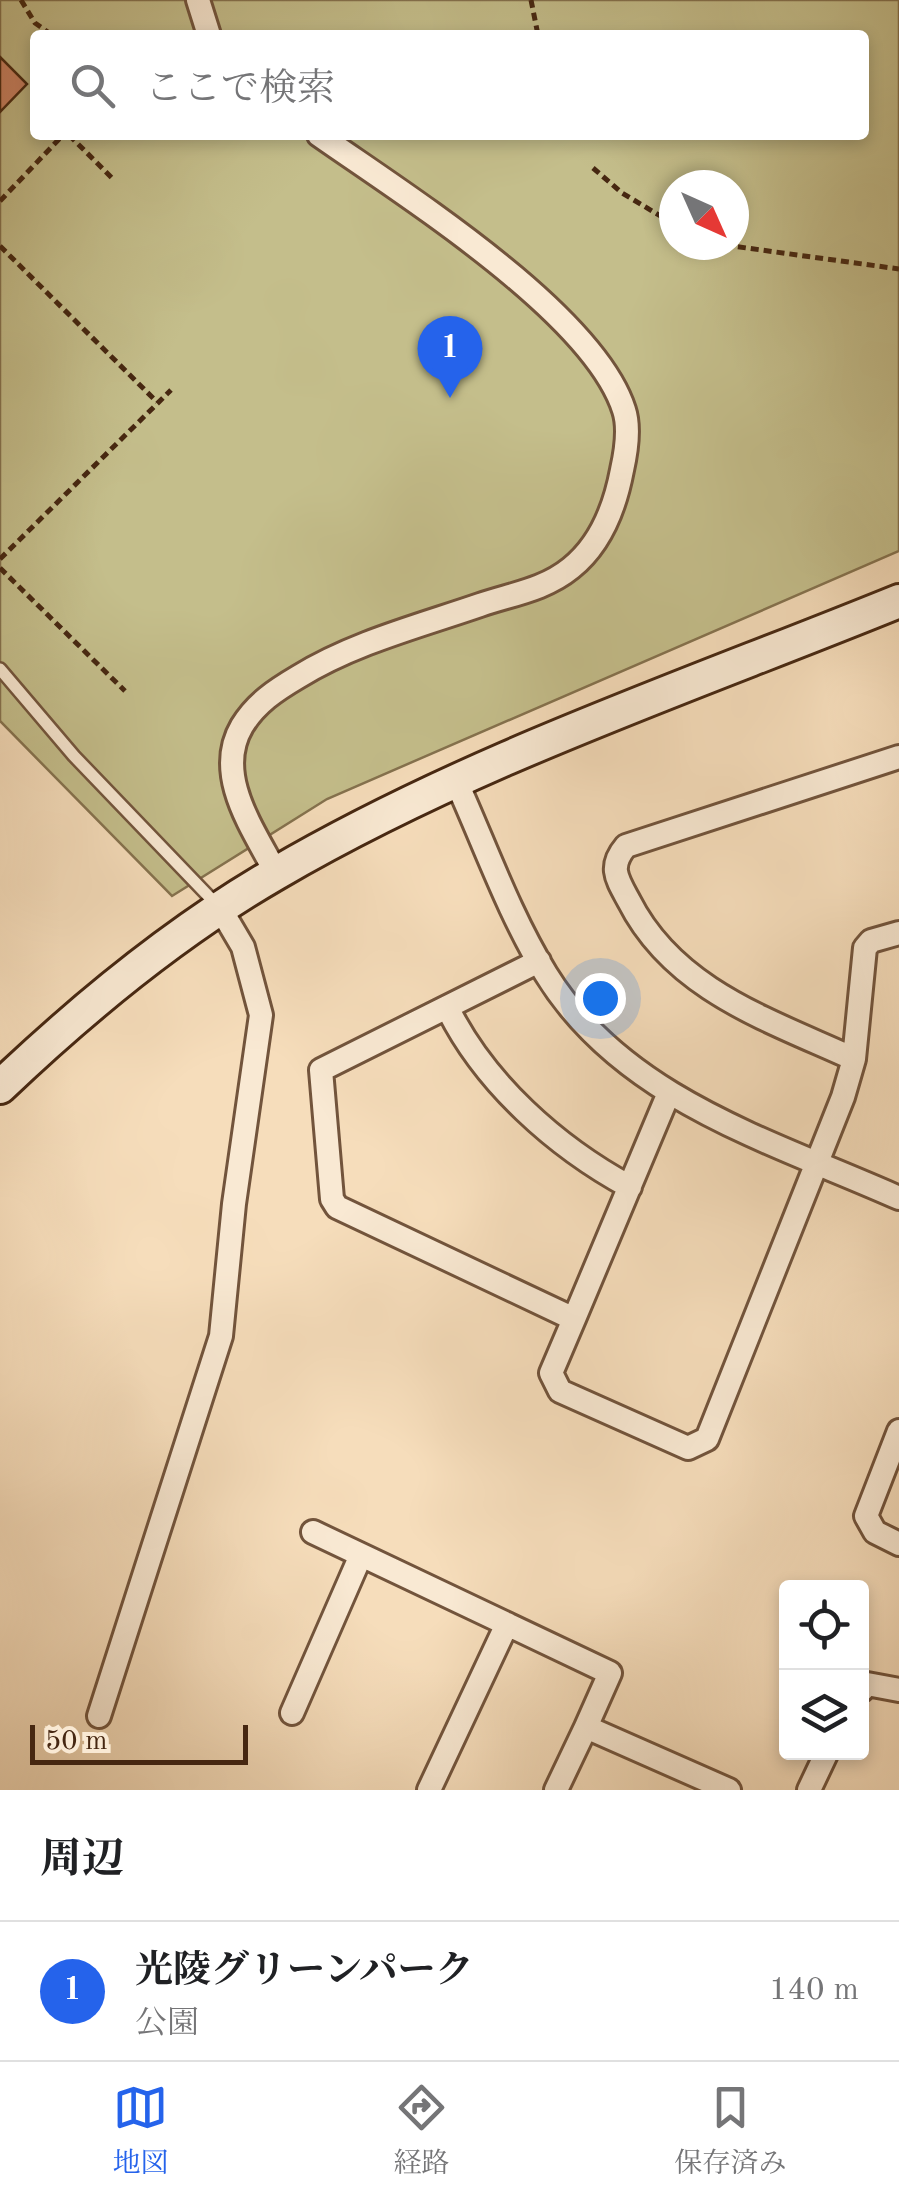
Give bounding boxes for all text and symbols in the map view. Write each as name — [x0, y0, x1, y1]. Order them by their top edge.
search box — [30, 30, 869, 140]
icon: search — [65, 58, 120, 113]
text: ここで検索 — [145, 71, 335, 109]
north arrow — [659, 170, 749, 260]
pin: 1 — [418, 316, 482, 398]
your location — [575, 973, 626, 1024]
map controls — [779, 1580, 869, 1760]
button: locate — [779, 1580, 869, 1670]
button: layers — [779, 1670, 869, 1760]
scale bar — [30, 1720, 248, 1764]
text: 50 m — [45, 1728, 108, 1756]
text: 周辺 — [40, 1840, 124, 1882]
text: 光陵グリーンパーク — [135, 1953, 474, 1991]
text: 1 — [63, 1975, 82, 2007]
text: 140 m — [769, 1975, 859, 2007]
text: 公園 — [135, 2009, 199, 2041]
tab: 地図 — [112, 2080, 169, 2183]
tab: 経路 — [393, 2080, 450, 2183]
tab: 保存済み — [674, 2080, 787, 2183]

